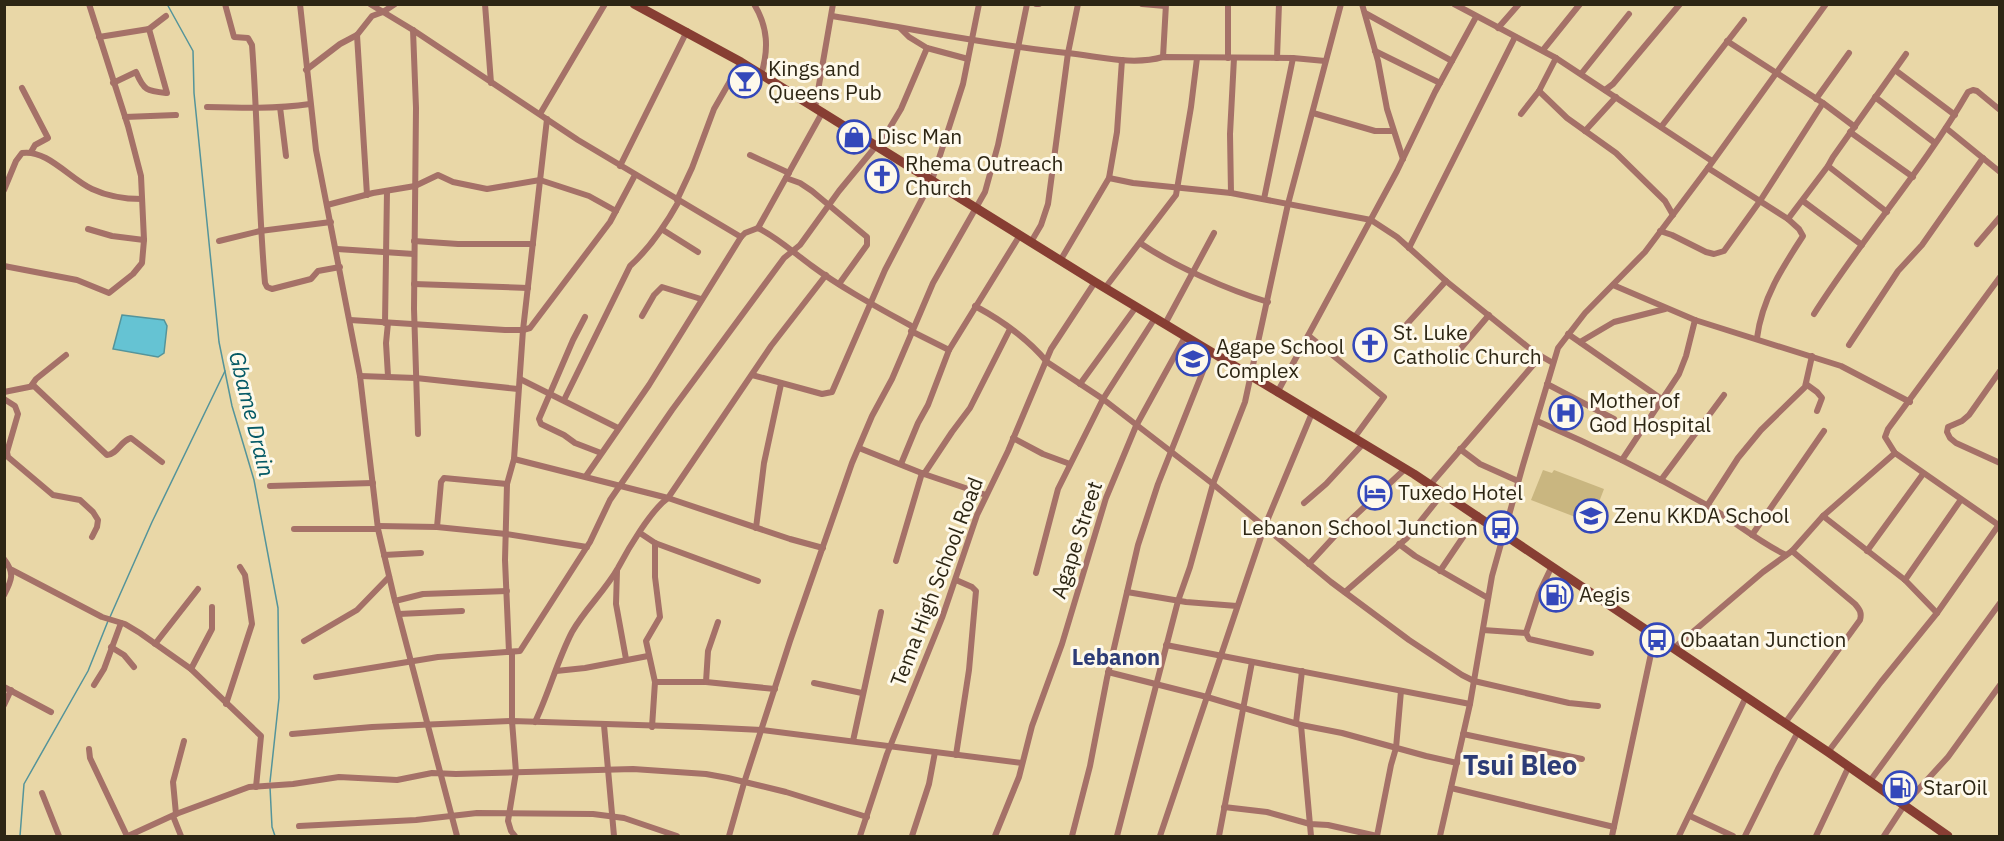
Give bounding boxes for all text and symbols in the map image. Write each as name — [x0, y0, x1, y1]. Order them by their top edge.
place label: Kings and Queens Pub — [768, 54, 882, 106]
bar icon: Kings and Queens Pub — [727, 63, 763, 99]
shop icon: Disc Man — [836, 119, 872, 155]
place label: Disc Man — [877, 122, 962, 150]
place label: Rhema Outreach Church — [905, 149, 1063, 201]
church icon: Rhema Outreach Church — [864, 158, 900, 194]
place label: St. Luke Catholic Church — [1393, 318, 1542, 370]
church icon: St. Luke Catholic Church — [1352, 327, 1388, 363]
place label: Agape School Complex — [1216, 332, 1345, 384]
school or university icon: Agape School Complex — [1175, 341, 1211, 377]
water label: Gbame Drain — [223, 348, 282, 480]
place label: Mother of God Hospital — [1589, 386, 1711, 438]
hospital icon: Mother of God Hospital — [1548, 395, 1584, 431]
street label: Tema High School Road — [883, 473, 989, 690]
hotel icon: Tuxedo Hotel — [1357, 475, 1393, 511]
street label: Agape Street — [1044, 477, 1108, 602]
place label: Tuxedo Hotel — [1398, 478, 1523, 506]
school or university icon: Zenu KKDA School — [1573, 498, 1609, 534]
place label: Zenu KKDA School — [1614, 501, 1790, 529]
bus stop icon: Lebanon School Junction — [1483, 510, 1519, 546]
place label: Lebanon School Junction — [1242, 513, 1478, 541]
fuel station icon: Aegis — [1538, 577, 1574, 613]
place label: Aegis — [1579, 580, 1631, 608]
bus stop icon: Obaatan Junction — [1639, 622, 1675, 658]
place label: Obaatan Junction — [1680, 625, 1846, 653]
district label: Lebanon — [1072, 642, 1160, 671]
district label: Tsui Bleo — [1463, 747, 1577, 782]
fuel station icon: StarOil — [1882, 770, 1918, 806]
place label: StarOil — [1923, 773, 1988, 801]

